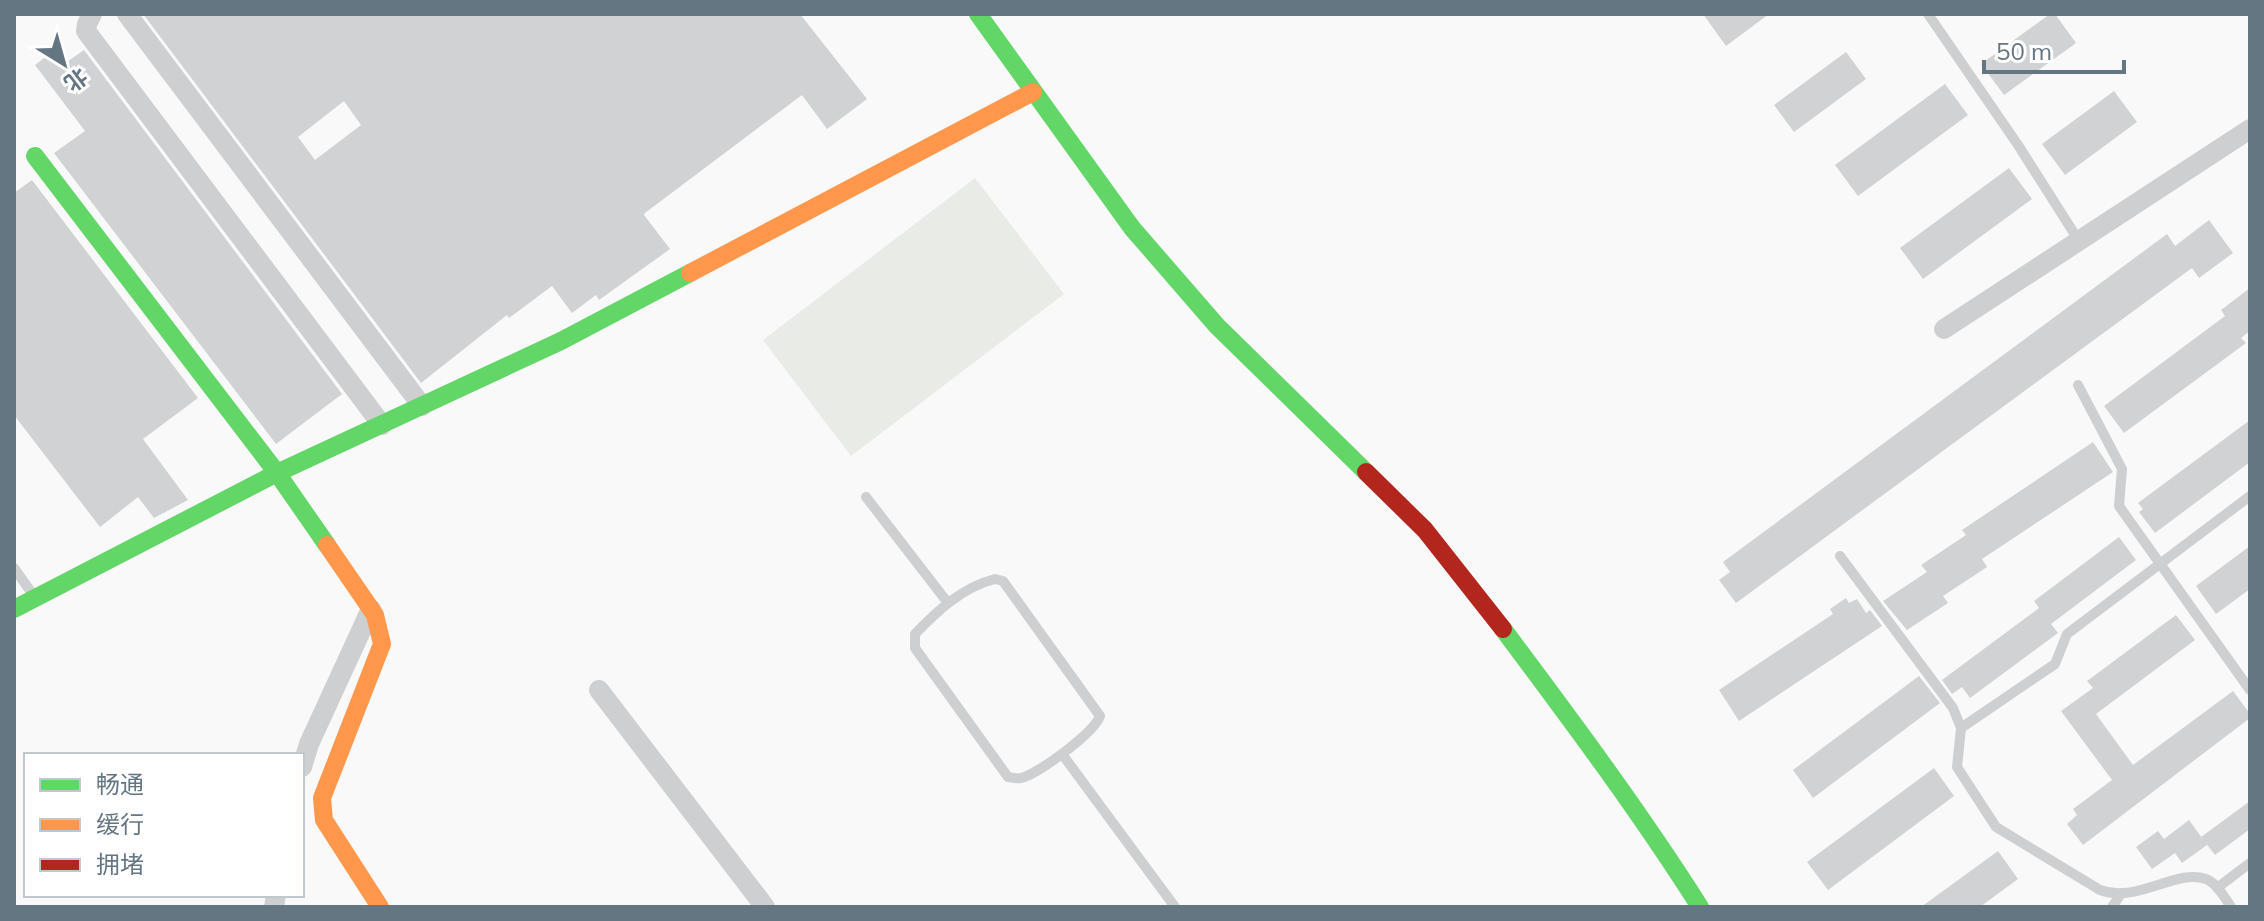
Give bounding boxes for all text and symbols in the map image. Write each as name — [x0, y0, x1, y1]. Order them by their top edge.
north arrow — [24, 24, 104, 104]
scale bar — [1984, 24, 2124, 74]
text: 50 m — [1996, 36, 2052, 66]
text: 北 — [59, 62, 93, 98]
legend — [24, 753, 304, 897]
text: 畅通 — [96, 769, 144, 799]
text: 缓行 — [96, 809, 144, 839]
text: 拥堵 — [96, 849, 144, 879]

